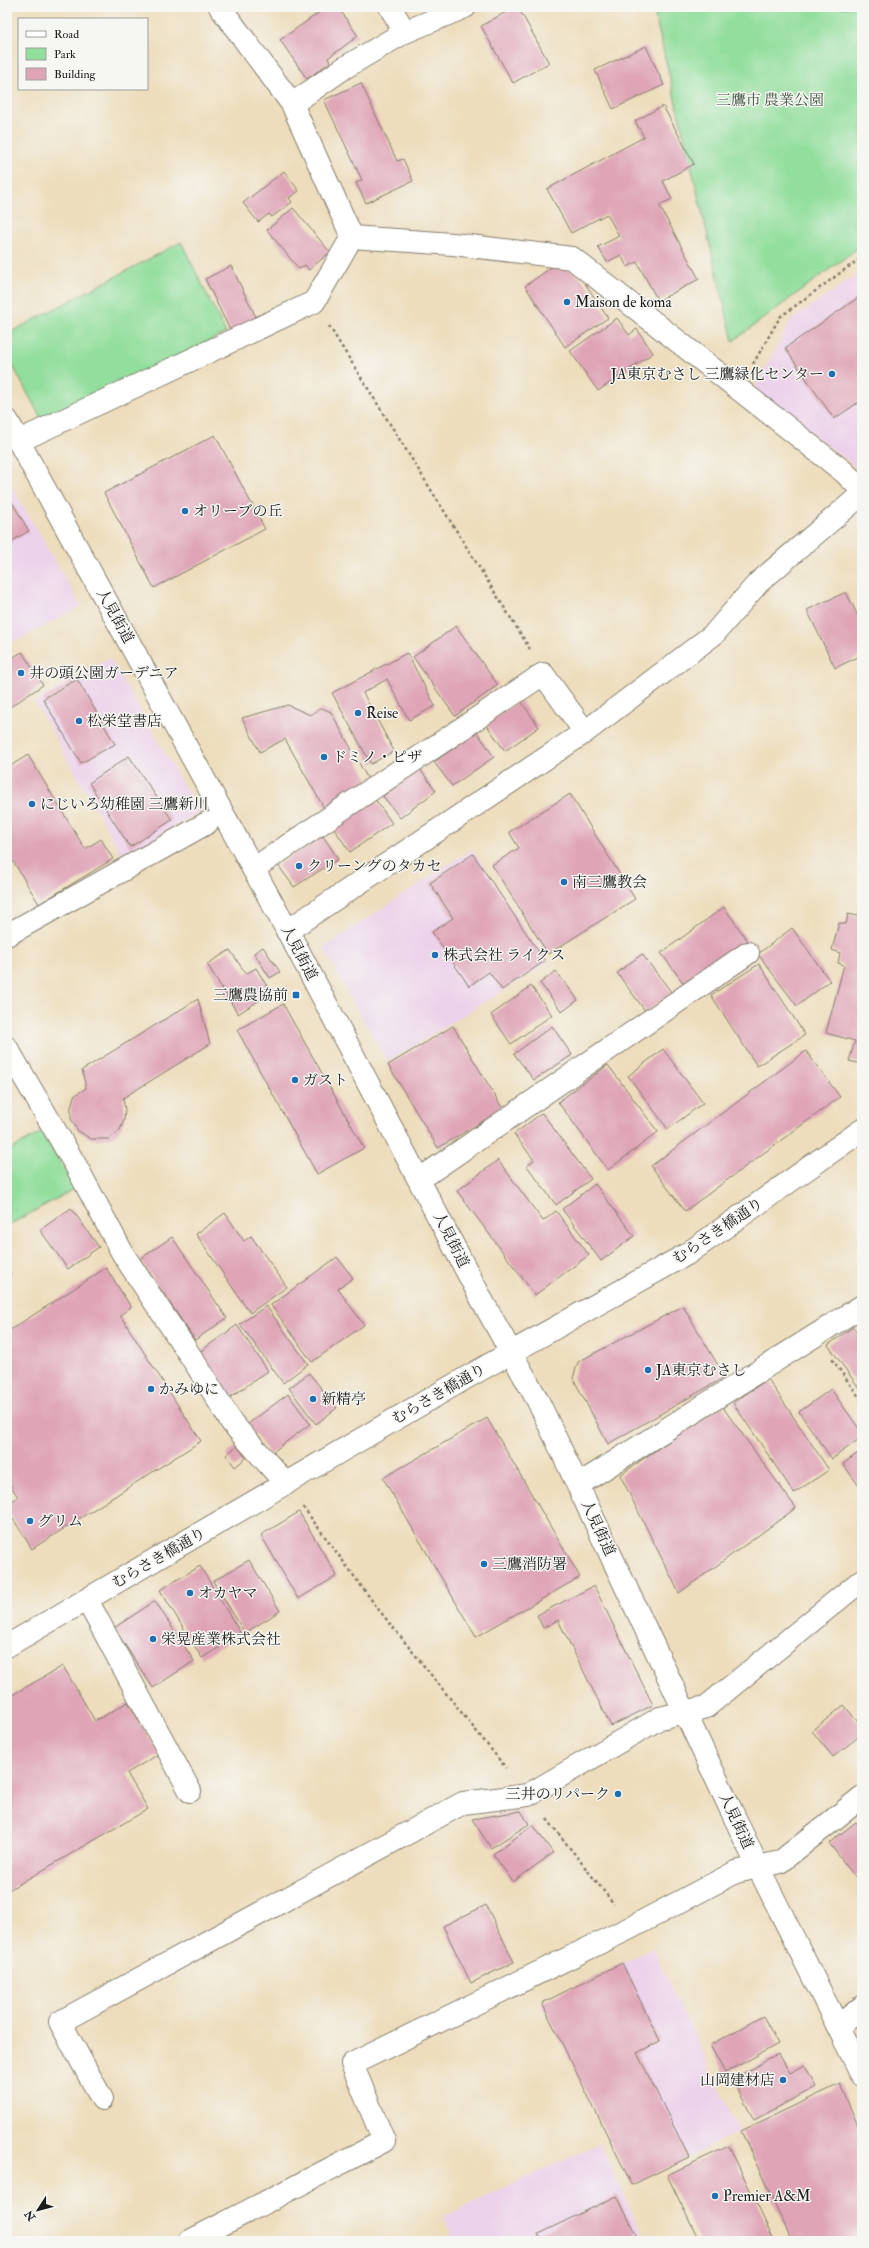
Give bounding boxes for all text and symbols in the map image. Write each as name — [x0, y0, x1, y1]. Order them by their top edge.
legend — [18, 18, 148, 90]
text: Road — [54, 27, 79, 42]
text: Park — [54, 47, 76, 62]
text: Building — [54, 67, 97, 82]
park label: 三鷹市 農業公園 — [716, 91, 824, 110]
place label: Maison de koma — [575, 293, 672, 312]
marker: Maison de koma — [562, 297, 572, 307]
place label: JA東京むさし 三鷹緑化センター — [610, 365, 824, 385]
marker: JA東京むさし 三鷹緑化センター — [827, 369, 837, 379]
place label: オリーブの丘 — [193, 502, 282, 521]
marker: オリーブの丘 — [180, 506, 190, 516]
street label: 人見街道 — [92, 585, 138, 647]
place label: 井の頭公園ガーデニア — [29, 664, 178, 683]
marker: 井の頭公園ガーデニア — [16, 668, 26, 678]
place label: Reise — [366, 704, 398, 723]
marker: Reise — [353, 708, 363, 718]
place label: 松栄堂書店 — [87, 712, 162, 731]
marker: 松栄堂書店 — [74, 716, 84, 726]
place label: ドミノ・ピザ — [332, 748, 422, 767]
marker: ドミノ・ピザ — [319, 752, 329, 762]
place label: にじいろ幼稚園 三鷹新川 — [40, 795, 208, 814]
marker: にじいろ幼稚園 三鷹新川 — [27, 799, 37, 809]
place label: クリーングのタカセ — [307, 857, 441, 876]
marker: クリーングのタカセ — [294, 861, 304, 871]
place label: 南三鷹教会 — [572, 873, 647, 892]
marker: 南三鷹教会 — [559, 877, 569, 887]
street label: 人見街道 — [277, 922, 321, 984]
place label: 株式会社 ライクス — [443, 946, 565, 965]
marker: 株式会社 ライクス — [430, 950, 440, 960]
place label: 三鷹農協前 — [213, 986, 288, 1005]
marker: 三鷹農協前 — [291, 990, 301, 1000]
place label: ガスト — [303, 1071, 348, 1090]
marker: ガスト — [290, 1075, 300, 1085]
street label: むらさき橋通り — [669, 1194, 767, 1268]
street label: 人見街道 — [429, 1209, 473, 1271]
street label: むらさき橋通り — [389, 1360, 489, 1428]
place label: JA東京むさし — [655, 1361, 747, 1381]
marker: JA東京むさし — [643, 1365, 653, 1375]
place label: かみゆに — [159, 1380, 219, 1399]
marker: かみゆに — [146, 1384, 156, 1394]
place label: 新精亭 — [321, 1390, 366, 1409]
marker: 新精亭 — [308, 1394, 318, 1404]
street label: 人見街道 — [577, 1497, 619, 1559]
place label: グリム — [38, 1512, 83, 1531]
marker: グリム — [25, 1516, 35, 1526]
street label: むらさき橋通り — [109, 1524, 209, 1592]
place label: 三鷹消防署 — [492, 1555, 567, 1574]
marker: 三鷹消防署 — [479, 1559, 489, 1569]
place label: オカヤマ — [198, 1584, 258, 1603]
marker: オカヤマ — [185, 1588, 195, 1598]
place label: 栄晃産業株式会社 — [161, 1630, 281, 1649]
marker: 栄晃産業株式会社 — [148, 1634, 158, 1644]
place label: 三井のリパーク — [505, 1785, 610, 1804]
marker: 三井のリパーク — [613, 1789, 623, 1799]
street label: 人見街道 — [715, 1790, 757, 1852]
place label: 山岡建材店 — [700, 2071, 775, 2090]
marker: 山岡建材店 — [778, 2075, 788, 2085]
place label: Premier A&M — [723, 2187, 811, 2206]
north arrow — [18, 2190, 58, 2230]
marker: Premier A&M — [710, 2191, 720, 2201]
text: N — [21, 2207, 39, 2224]

